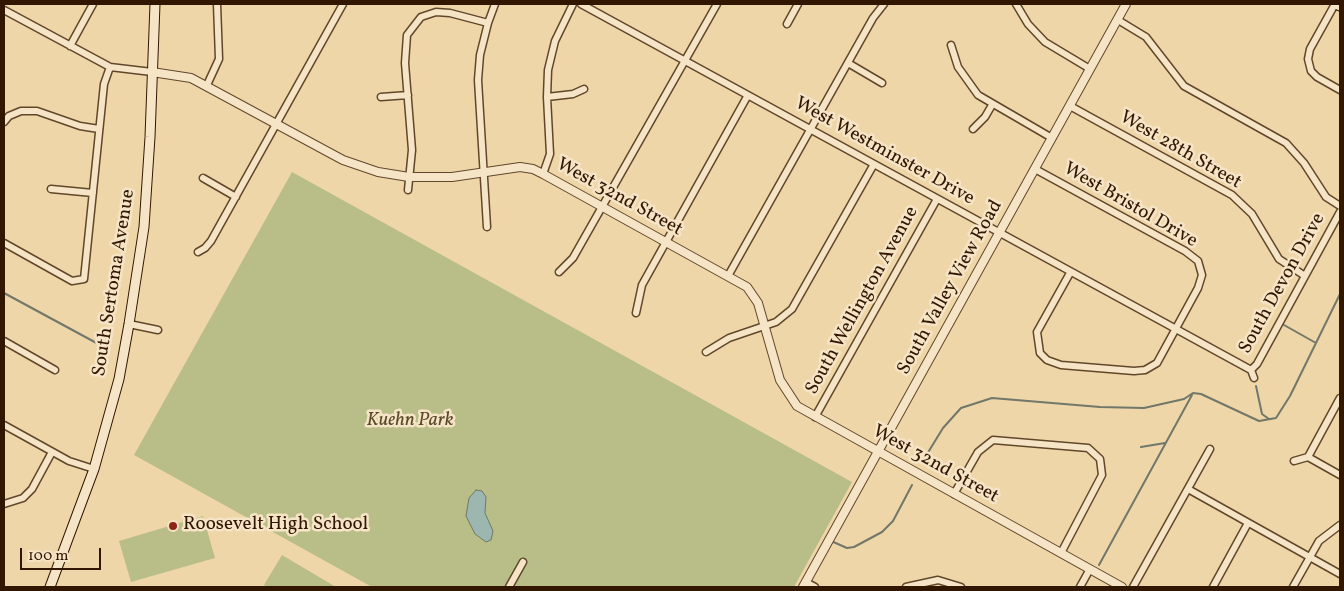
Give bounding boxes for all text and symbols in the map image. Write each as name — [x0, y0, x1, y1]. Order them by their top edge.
street label: West Westminster Drive — [790, 93, 978, 211]
street label: West 28th Street — [1115, 107, 1245, 195]
street label: West 32nd Street — [552, 154, 686, 242]
street label: West Bristol Drive — [1059, 158, 1201, 254]
street label: South Sertoma Avenue — [89, 188, 141, 378]
street label: South Valley View Road — [893, 197, 1009, 379]
street label: South Wellington Avenue — [802, 203, 924, 399]
street label: South Devon Drive — [1235, 210, 1331, 358]
park label: Kuehn Park — [366, 411, 454, 433]
street label: West 32nd Street — [868, 421, 1002, 509]
place label: Roosevelt High School — [183, 515, 368, 537]
marker: Roosevelt High School — [167, 520, 179, 532]
scale bar — [22, 538, 104, 570]
text: 100 m — [28, 546, 68, 567]

